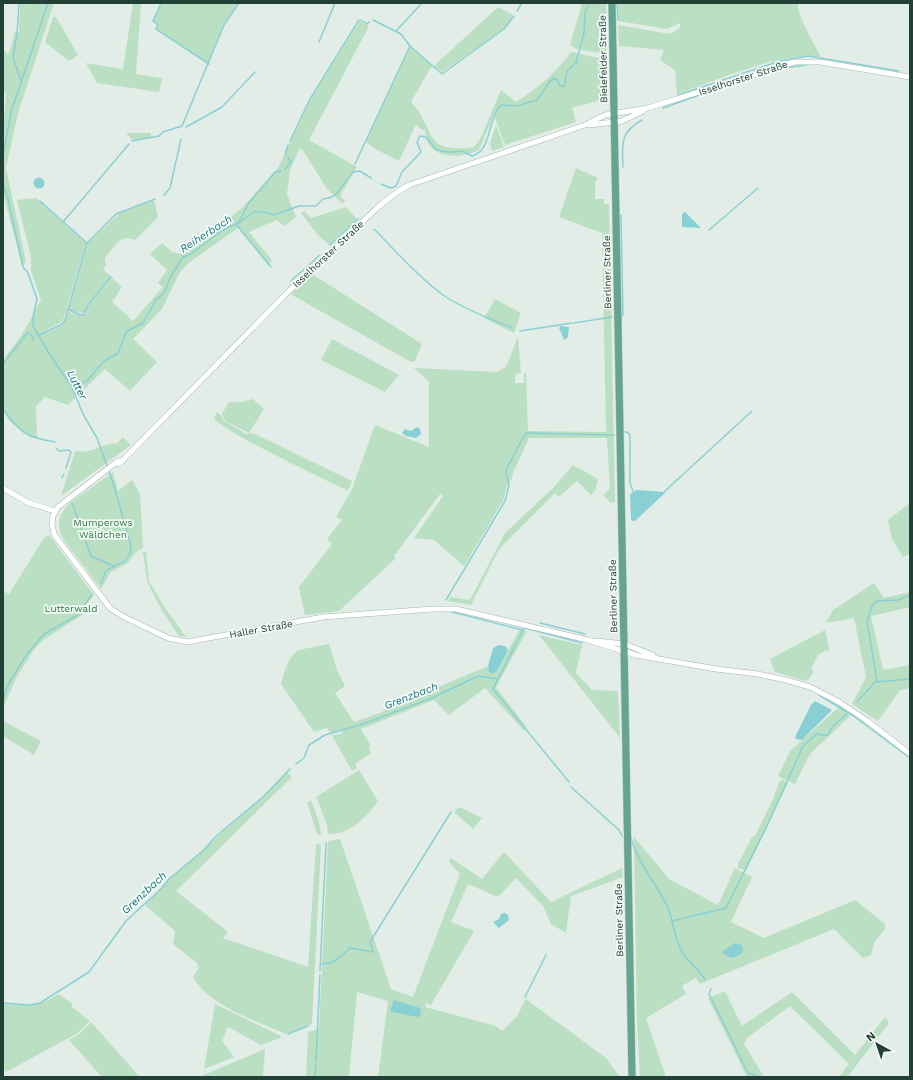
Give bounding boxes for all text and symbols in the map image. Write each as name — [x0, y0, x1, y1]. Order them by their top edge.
street label: Bielefelder Straße — [597, 15, 609, 103]
street label: Isselhorster Straße — [697, 58, 789, 98]
water label: Reiherbach — [178, 212, 234, 256]
street label: Isselhorster Straße — [290, 218, 366, 290]
street label: Berliner Straße — [601, 235, 613, 309]
water label: Lutter — [64, 368, 90, 403]
park label: Mumperows Wäldchen — [73, 517, 133, 540]
street label: Berliner Straße — [607, 559, 619, 633]
park label: Lutterwald — [45, 603, 97, 614]
street label: Haller Straße — [228, 618, 294, 640]
water label: Grenzbach — [382, 680, 440, 712]
water label: Grenzbach — [119, 869, 169, 917]
street label: Berliner Straße — [613, 883, 625, 957]
north arrow — [857, 1024, 897, 1064]
text: N — [864, 1029, 878, 1044]

